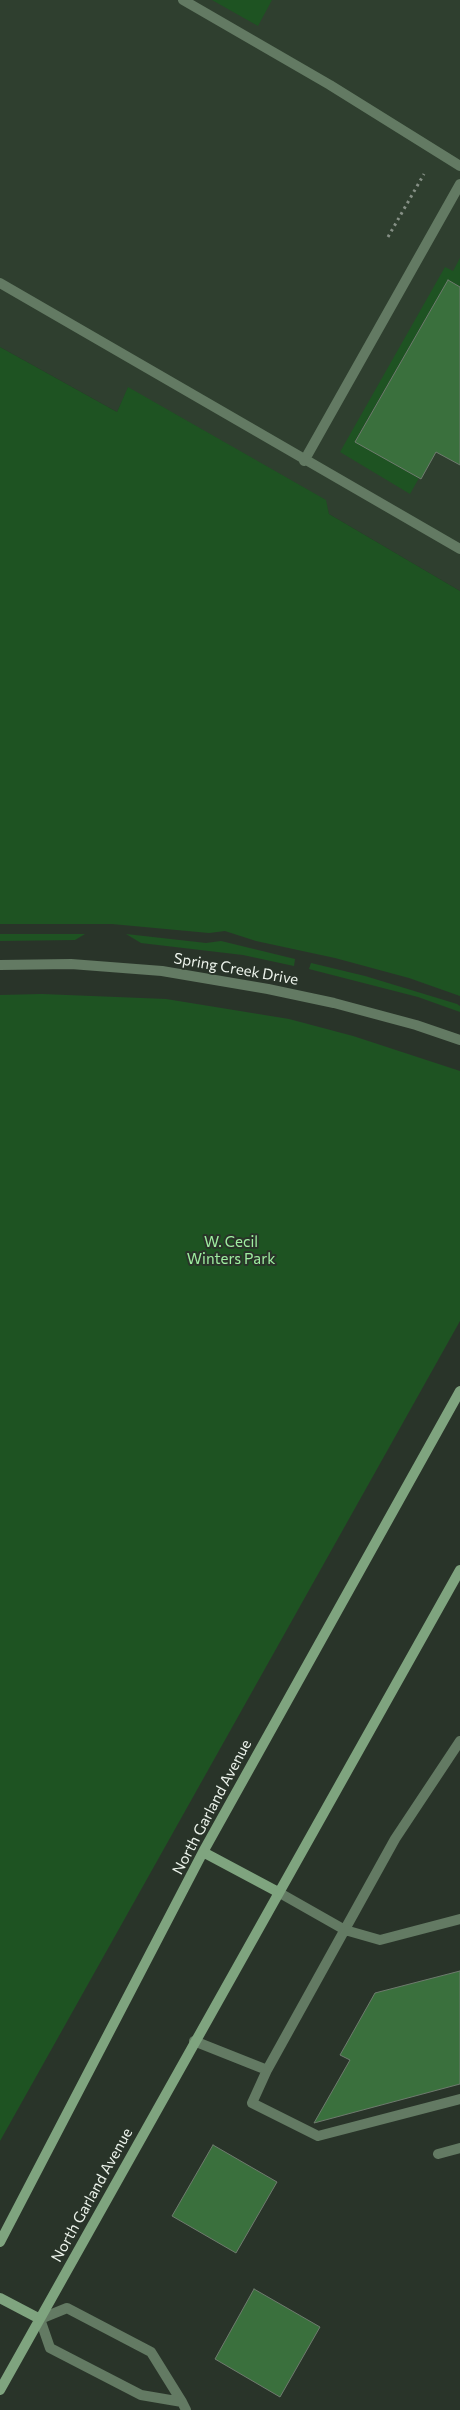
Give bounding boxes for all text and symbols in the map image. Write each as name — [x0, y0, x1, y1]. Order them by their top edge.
street label: Spring Creek Drive — [172, 949, 300, 989]
park label: W. Cecil Winters Park — [187, 1233, 275, 1268]
street label: North Garland Avenue — [169, 1736, 255, 1878]
street label: North Garland Avenue — [48, 2125, 136, 2265]

